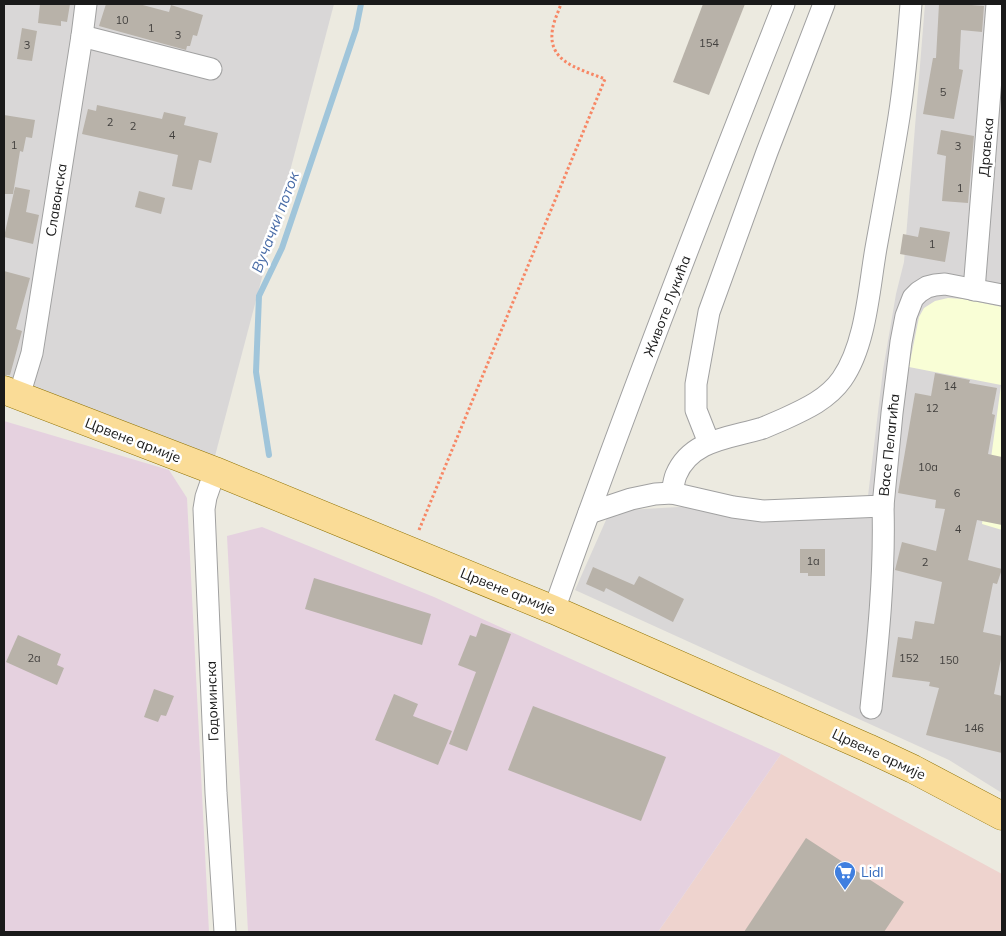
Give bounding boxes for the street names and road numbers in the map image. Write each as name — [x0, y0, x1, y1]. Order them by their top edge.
street label: Дравска — [974, 117, 998, 177]
street label: Славонска — [41, 162, 71, 238]
street label: Животе Лукића — [639, 253, 695, 359]
street label: Васе Пелагића — [875, 393, 903, 497]
street label: Црвене армије — [83, 413, 184, 467]
street label: Црвене армије — [458, 564, 559, 618]
street label: Годоминска — [202, 661, 222, 741]
street label: Црвене армије — [829, 724, 929, 784]

